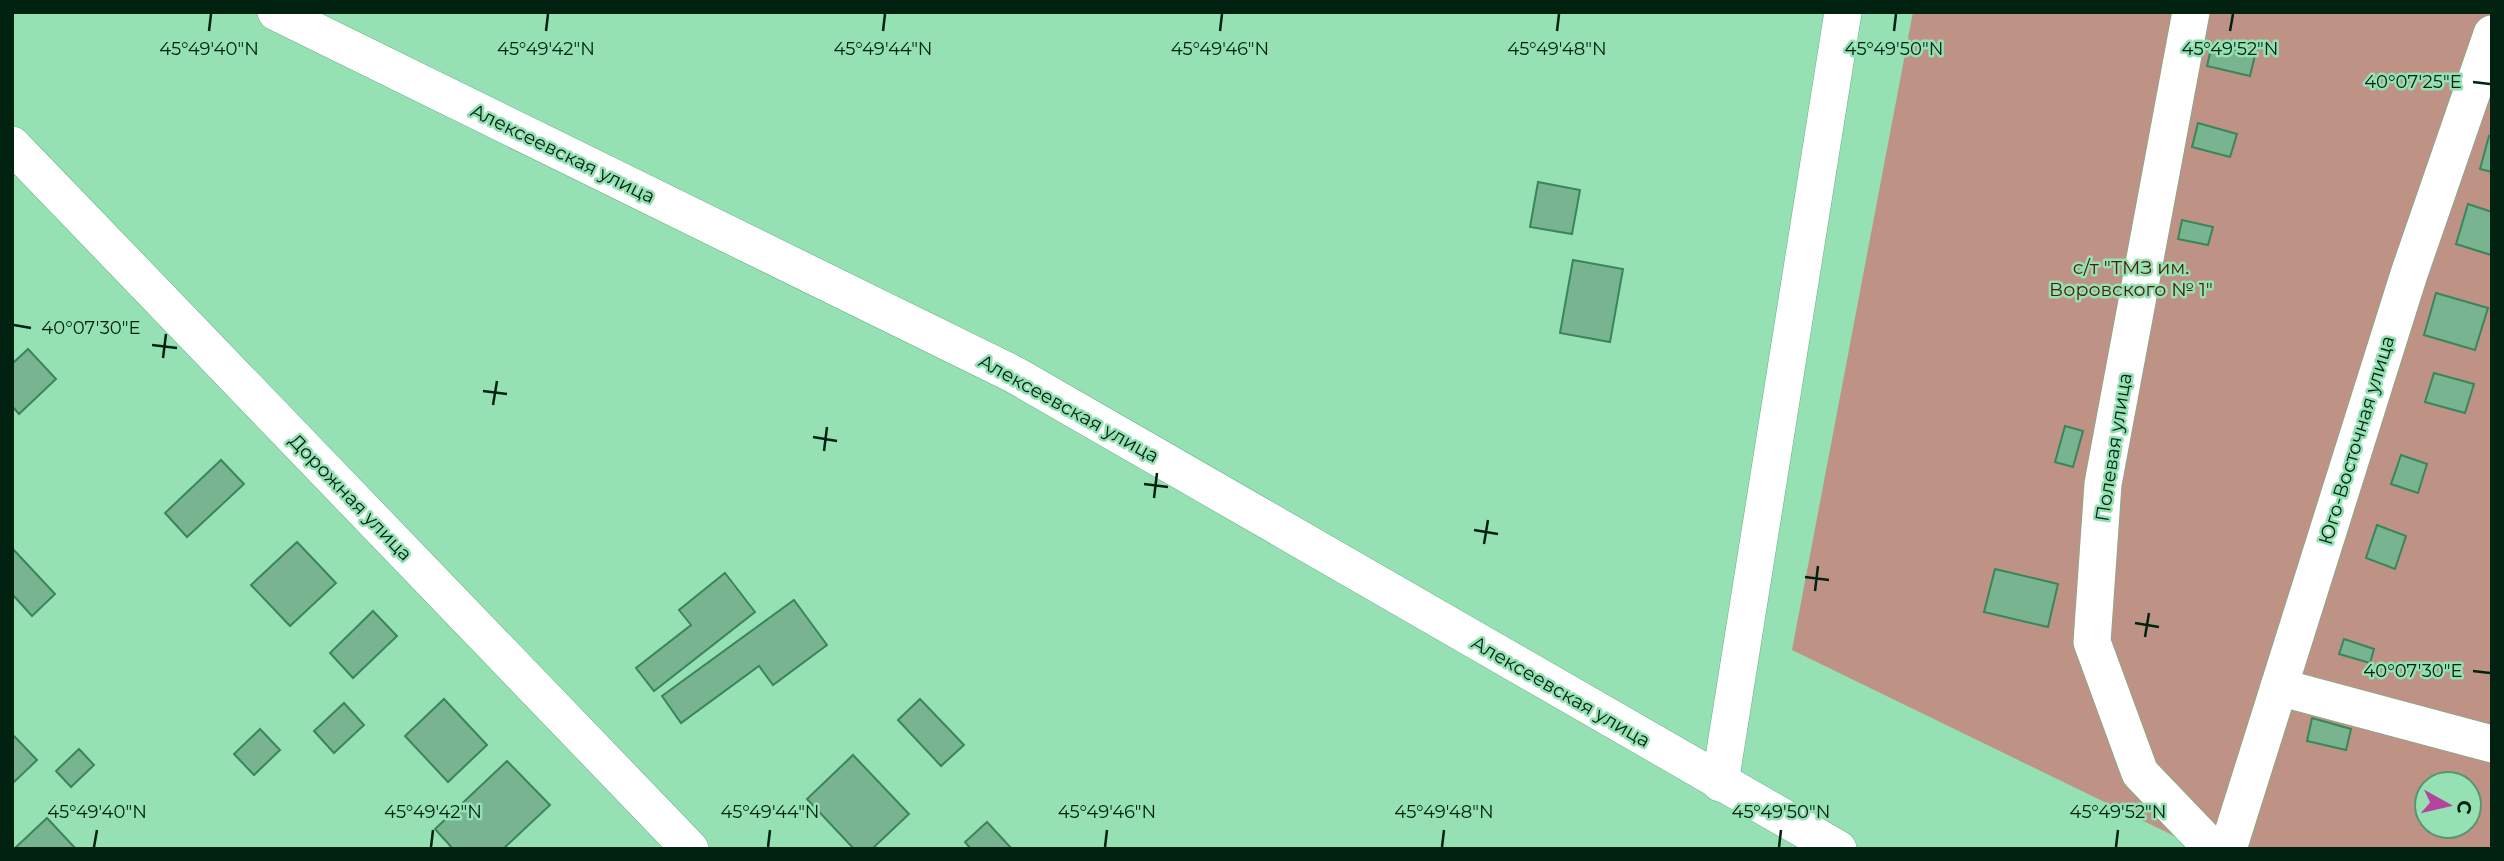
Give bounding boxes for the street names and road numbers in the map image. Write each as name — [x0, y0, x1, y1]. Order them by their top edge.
street label: Алексеевская улица — [467, 99, 659, 208]
street label: Юго-Восточная улица — [2314, 333, 2399, 547]
street label: Алексеевская улица — [975, 349, 1163, 468]
street label: Полевая улица — [2090, 371, 2137, 523]
street label: Дорожная улица — [284, 429, 417, 565]
street label: Алексеевская улица — [1467, 631, 1654, 752]

